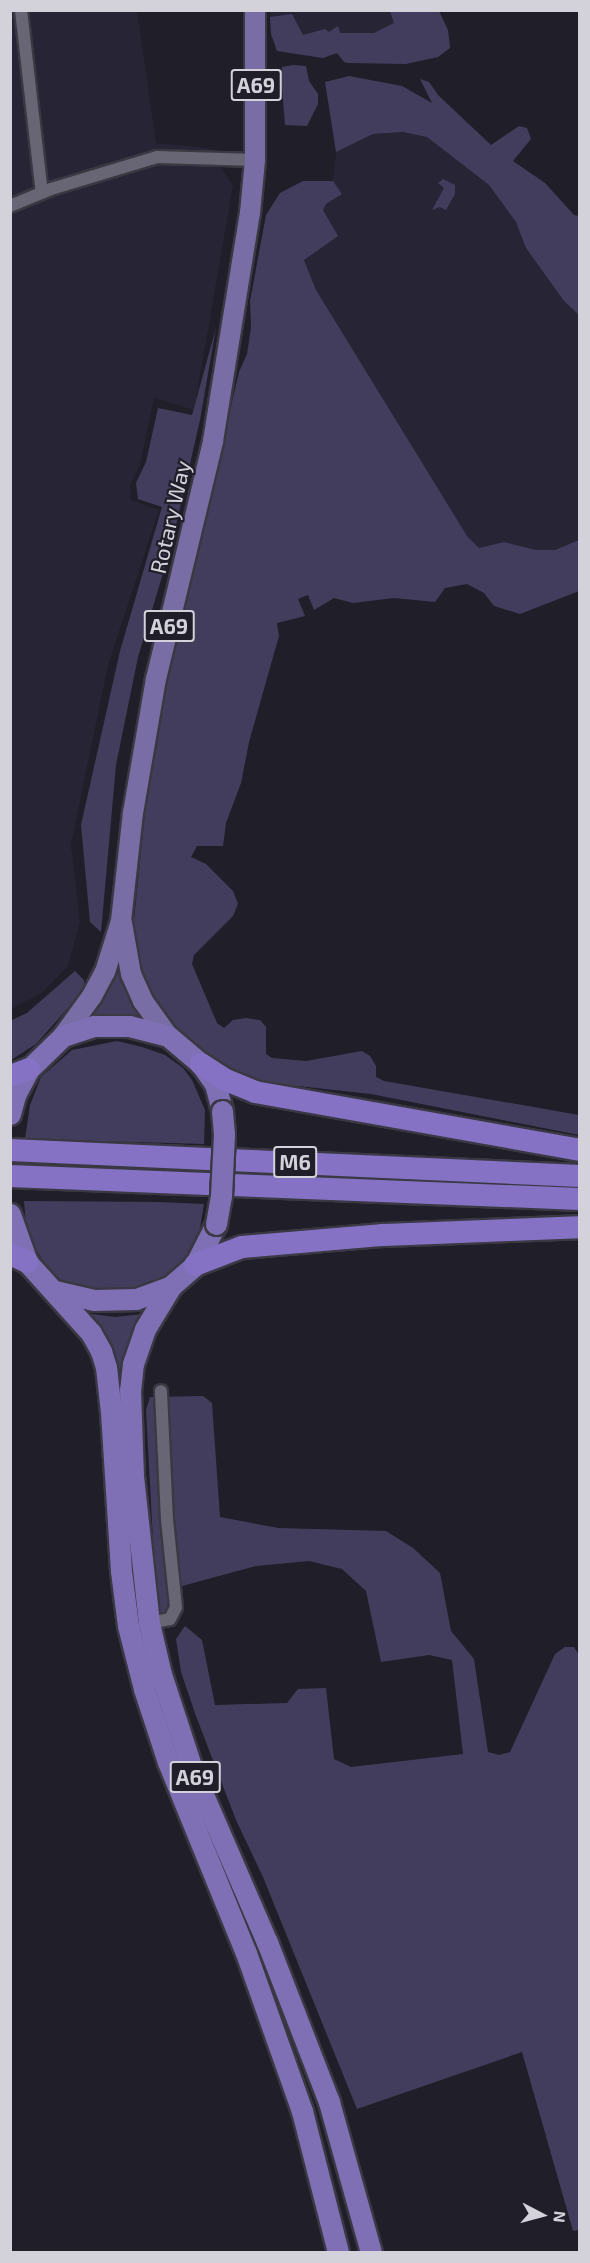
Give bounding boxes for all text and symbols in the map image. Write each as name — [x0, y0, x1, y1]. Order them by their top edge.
road number: A69 — [230, 67, 282, 103]
street label: Rotary Way — [144, 457, 196, 577]
road number: A69 — [144, 608, 195, 644]
road number: M6 — [272, 1144, 318, 1180]
road number: A69 — [170, 1759, 220, 1795]
north arrow — [512, 2185, 572, 2245]
text: N — [550, 2210, 570, 2224]

